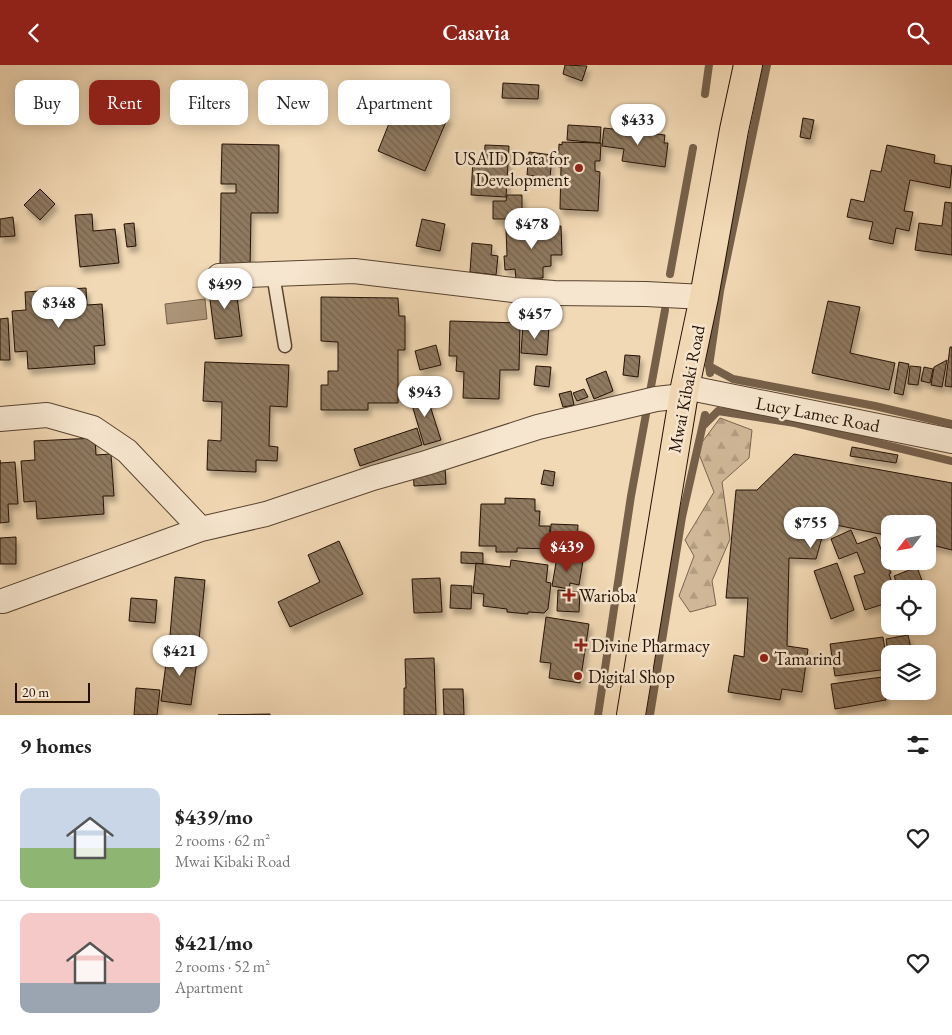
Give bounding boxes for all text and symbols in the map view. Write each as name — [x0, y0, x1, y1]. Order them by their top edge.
text: Casavia — [442, 18, 510, 47]
icon: back — [20, 19, 48, 47]
icon: search — [904, 19, 932, 47]
chip: Buy — [15, 80, 79, 125]
chip: Rent — [89, 80, 160, 125]
chip: Filters — [170, 80, 248, 125]
chip: New — [258, 80, 328, 125]
chip: Apartment — [338, 80, 450, 125]
pin: $433 — [608, 103, 668, 146]
text: $433 — [622, 109, 654, 130]
place label: USAID Data for Development — [454, 147, 569, 191]
marker: USAID Data for Development — [573, 162, 585, 174]
pin: $478 — [502, 207, 562, 250]
text: $478 — [516, 213, 548, 234]
pin: $499 — [195, 267, 255, 310]
text: $499 — [209, 273, 241, 294]
pin: $348 — [29, 287, 89, 329]
text: $348 — [43, 292, 75, 313]
pin: $457 — [505, 297, 565, 340]
text: $457 — [519, 303, 551, 324]
street label: Mwai Kibaki Road — [662, 322, 710, 455]
pin: $943 — [395, 375, 455, 418]
text: $943 — [409, 381, 441, 402]
street label: Lucy Lamec Road — [754, 391, 883, 437]
pin: $755 — [781, 507, 841, 549]
text: $755 — [795, 512, 827, 533]
north arrow — [881, 515, 936, 570]
map controls — [881, 515, 936, 700]
pin: $439 — [537, 531, 597, 573]
text: $439 — [551, 536, 583, 557]
button: locate — [881, 580, 936, 635]
place label: Warioba — [579, 584, 637, 607]
marker: Warioba — [563, 589, 575, 601]
place label: Divine Pharmacy — [591, 634, 710, 657]
pin: $421 — [150, 635, 210, 677]
marker: Divine Pharmacy — [575, 639, 587, 651]
text: $421 — [164, 640, 196, 661]
button: layers — [881, 645, 936, 700]
place label: Tamarind — [774, 647, 842, 670]
marker: Tamarind — [758, 652, 770, 664]
place label: Digital Shop — [588, 665, 675, 688]
marker: Digital Shop — [572, 670, 584, 682]
scale bar — [15, 680, 90, 703]
text: 20 m — [22, 683, 49, 701]
icon: filters — [904, 731, 932, 759]
text: 9 homes — [20, 732, 92, 759]
text: $439/mo — [175, 803, 253, 830]
icon: home — [60, 808, 120, 868]
icon: heart — [904, 824, 932, 852]
text: 2 rooms · 62 m² — [175, 830, 270, 851]
text: Mwai Kibaki Road — [175, 851, 290, 872]
text: $421/mo — [175, 929, 253, 956]
icon: home — [60, 933, 120, 993]
icon: heart — [904, 949, 932, 977]
text: 2 rooms · 52 m² — [175, 956, 270, 977]
text: Apartment — [175, 977, 243, 998]

